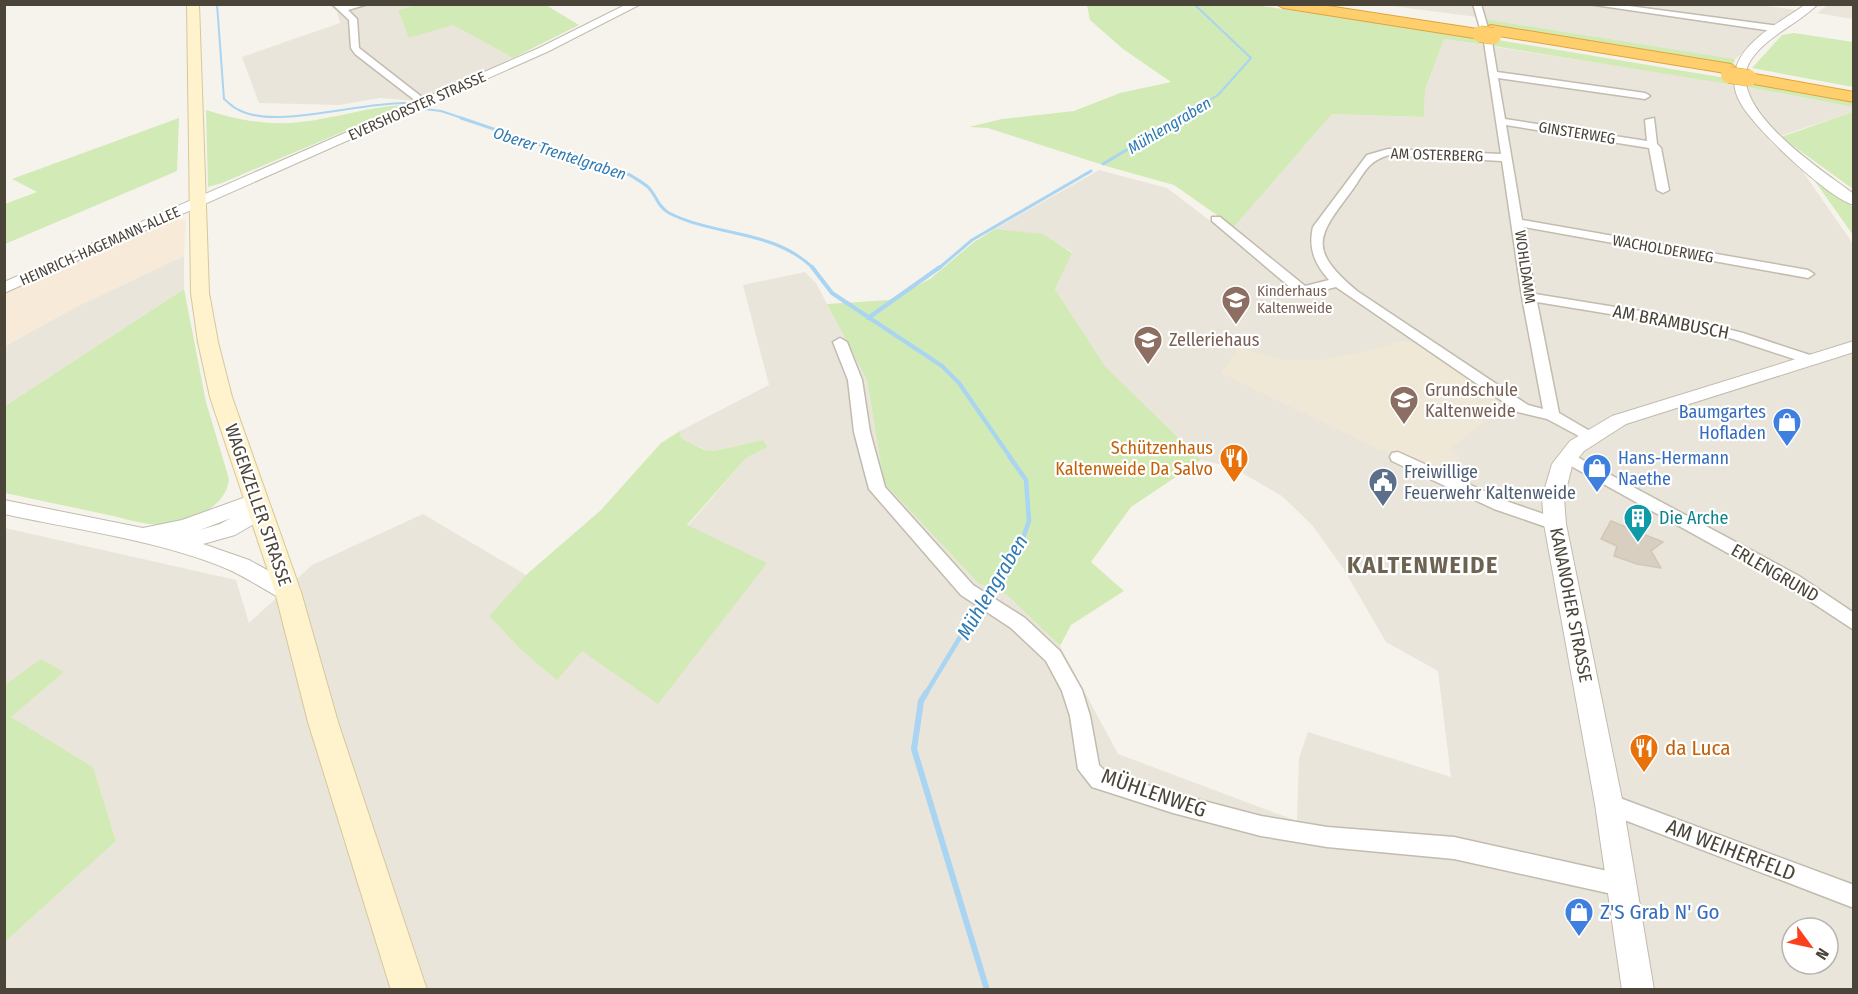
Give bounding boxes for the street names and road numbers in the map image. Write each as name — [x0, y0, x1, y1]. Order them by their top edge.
street label: EVERSHORSTER STRASSE — [346, 68, 488, 144]
street label: GINSTERWEG — [1537, 118, 1617, 148]
street label: AM OSTERBERG — [1390, 144, 1484, 166]
street label: HEINRICH-HAGEMANN-ALLEE — [17, 203, 183, 289]
street label: WOHLDAMM — [1511, 229, 1539, 305]
street label: WACHOLDERWEG — [1611, 231, 1715, 267]
street label: AM BRAMBUSCH — [1611, 300, 1731, 344]
street label: WAGENZELLER STRASSE — [220, 421, 296, 589]
street label: KANANOHER STRASSE — [1545, 526, 1597, 684]
street label: ERLENGRUND — [1727, 539, 1823, 607]
street label: MÜHLENWEG — [1098, 763, 1210, 823]
street label: AM WEIHERFELD — [1663, 813, 1799, 887]

